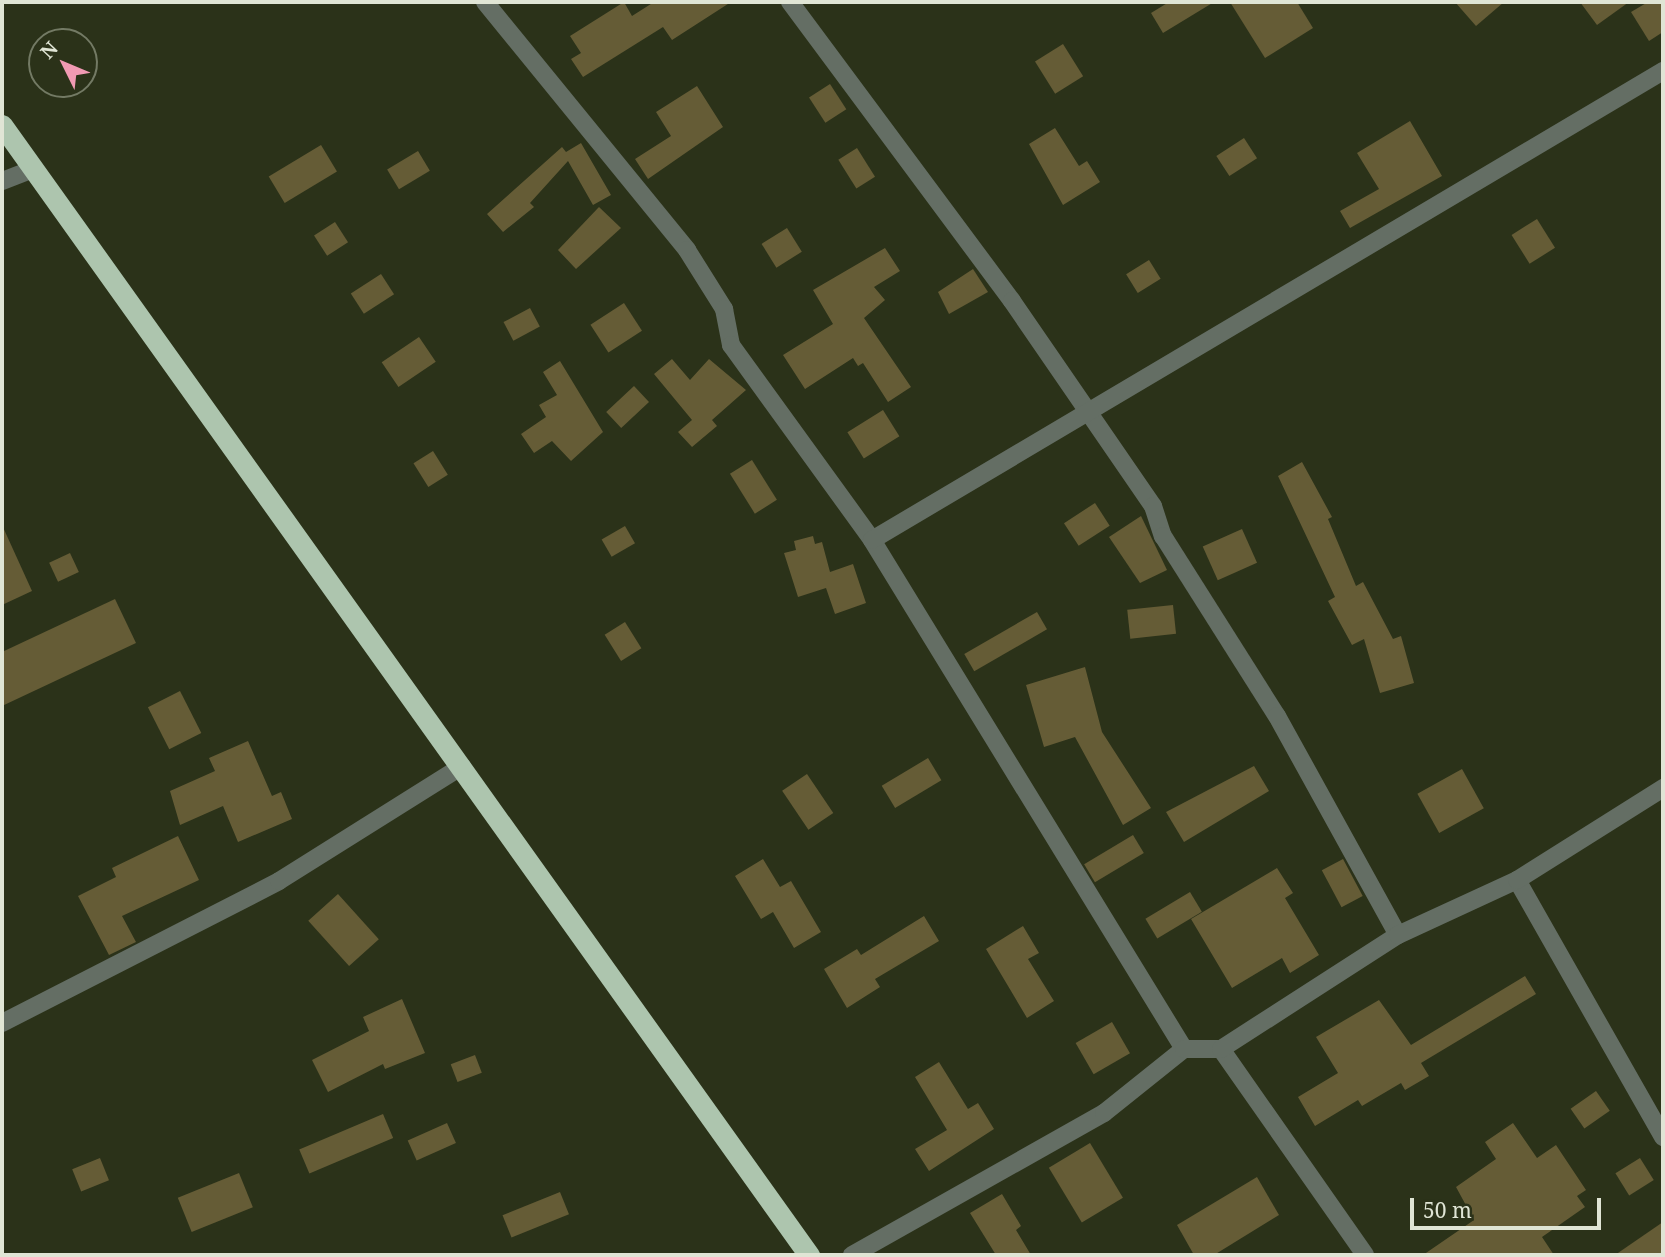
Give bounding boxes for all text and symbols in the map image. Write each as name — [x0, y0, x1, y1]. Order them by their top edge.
north arrow — [28, 28, 98, 98]
text: N — [34, 36, 64, 64]
scale bar — [1413, 1184, 1604, 1228]
text: 50 m — [1423, 1196, 1472, 1224]

